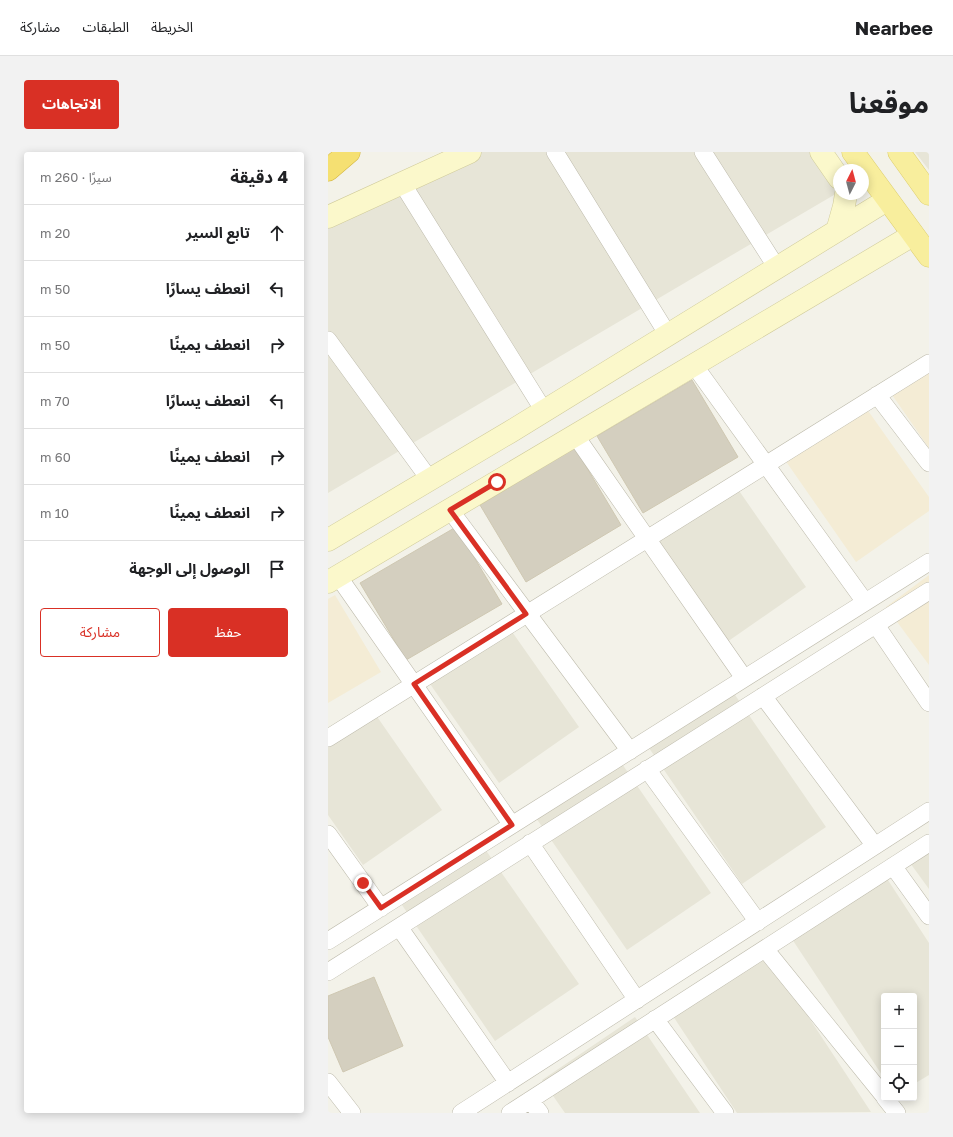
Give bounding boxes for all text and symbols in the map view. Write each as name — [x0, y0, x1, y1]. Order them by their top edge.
text: Nearbee — [855, 16, 933, 39]
text: مشاركة — [20, 18, 60, 35]
text: الطبقات — [82, 18, 129, 35]
text: الخريطة — [151, 18, 193, 35]
button: الاتجاهات — [24, 80, 119, 129]
text: موقعنا — [849, 86, 929, 119]
north arrow — [833, 164, 869, 200]
text: 4 دقيقة — [230, 166, 288, 187]
text: سيرًا · 260 m — [40, 169, 112, 185]
icon: ahead — [266, 222, 288, 244]
text: تابع السير — [186, 223, 250, 241]
text: 20 m — [40, 225, 70, 241]
icon: left — [266, 278, 288, 300]
text: انعطف يسارًا — [166, 279, 250, 297]
text: 50 m — [40, 281, 70, 297]
icon: right — [266, 334, 288, 356]
text: انعطف يمينًا — [170, 335, 250, 353]
text: 50 m — [40, 337, 70, 353]
icon: left — [266, 390, 288, 412]
text: انعطف يسارًا — [166, 391, 250, 409]
text: 70 m — [40, 393, 70, 409]
icon: right — [266, 446, 288, 468]
text: انعطف يمينًا — [170, 447, 250, 465]
text: 60 m — [40, 449, 71, 465]
route start — [488, 473, 506, 491]
icon: right — [266, 502, 288, 524]
text: انعطف يمينًا — [170, 503, 250, 521]
text: 10 m — [40, 505, 69, 521]
icon: arrive — [266, 558, 288, 580]
text: الوصول إلى الوجهة — [129, 559, 250, 577]
button: مشاركة — [40, 608, 160, 657]
button: حفظ — [168, 608, 288, 657]
route end — [354, 874, 372, 892]
map controls — [881, 993, 917, 1101]
button: + — [881, 993, 917, 1029]
button: − — [881, 1029, 917, 1065]
button: locate — [881, 1065, 917, 1101]

